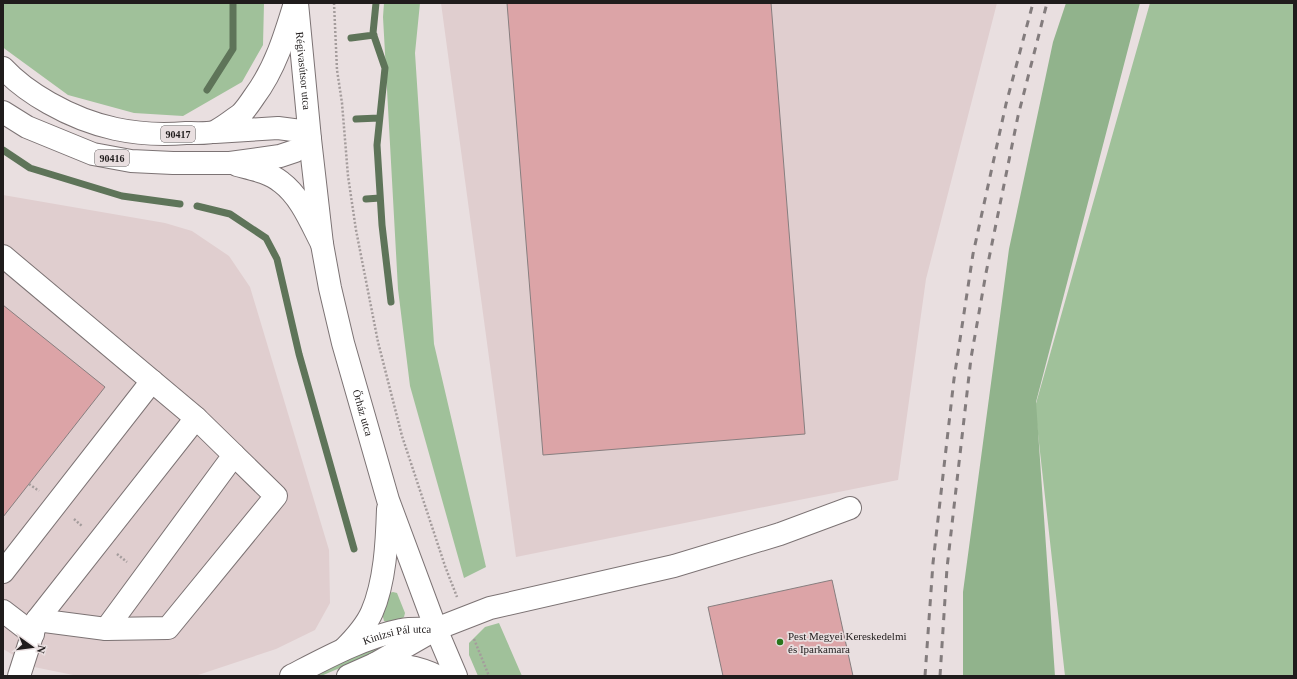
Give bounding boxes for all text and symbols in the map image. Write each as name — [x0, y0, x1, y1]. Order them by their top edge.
street label: Régivasútsor utca — [294, 31, 313, 110]
road number: 90417 — [161, 126, 195, 142]
road number: 90416 — [95, 150, 129, 166]
street label: Őrház utca — [351, 388, 375, 437]
street label: Kinizsi Pál utca — [361, 623, 432, 647]
north arrow — [12, 627, 52, 667]
place label: Pest Megyei Kereskedelmi és Iparkamara — [788, 630, 907, 655]
marker: Pest Megyei Kereskedelmi és Iparkamara — [775, 637, 785, 647]
text: N — [35, 644, 48, 655]

